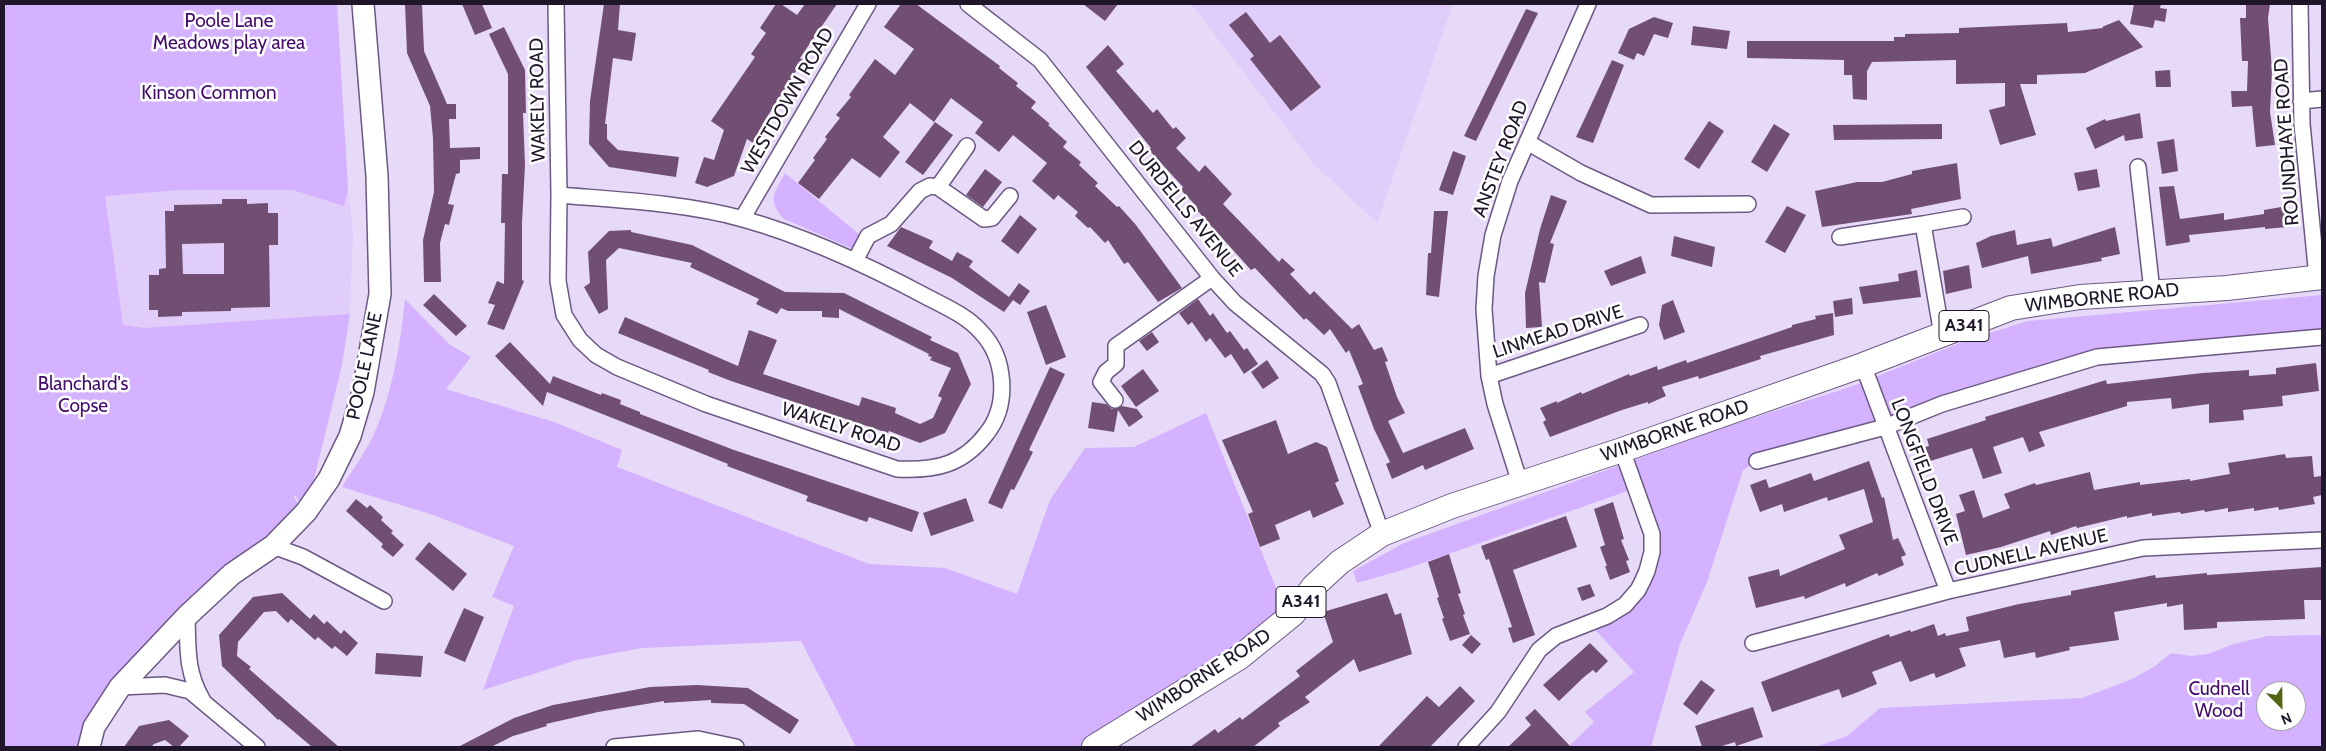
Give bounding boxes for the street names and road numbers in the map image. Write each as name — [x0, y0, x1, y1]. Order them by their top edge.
street label: WESTDOWN ROAD — [737, 24, 839, 178]
street label: WAKELY ROAD — [526, 38, 550, 162]
street label: ROUNDHAYE ROAD — [2270, 57, 2304, 227]
street label: ANSTEY ROAD — [1468, 97, 1534, 221]
street label: DURDELLS AVENUE — [1123, 136, 1247, 282]
street label: WIMBORNE ROAD — [2024, 279, 2180, 317]
street label: LINMEAD DRIVE — [1490, 300, 1626, 364]
street label: POOLE LANE — [342, 310, 388, 422]
road number: A341 — [1939, 310, 1989, 342]
street label: WIMBORNE ROAD — [1598, 395, 1752, 467]
street label: LONGFIELD DRIVE — [1886, 396, 1962, 548]
street label: WAKELY ROAD — [778, 398, 904, 458]
street label: CUDNELL AVENUE — [1952, 524, 2110, 582]
road number: A341 — [1276, 586, 1326, 618]
street label: WIMBORNE ROAD — [1133, 624, 1275, 728]

